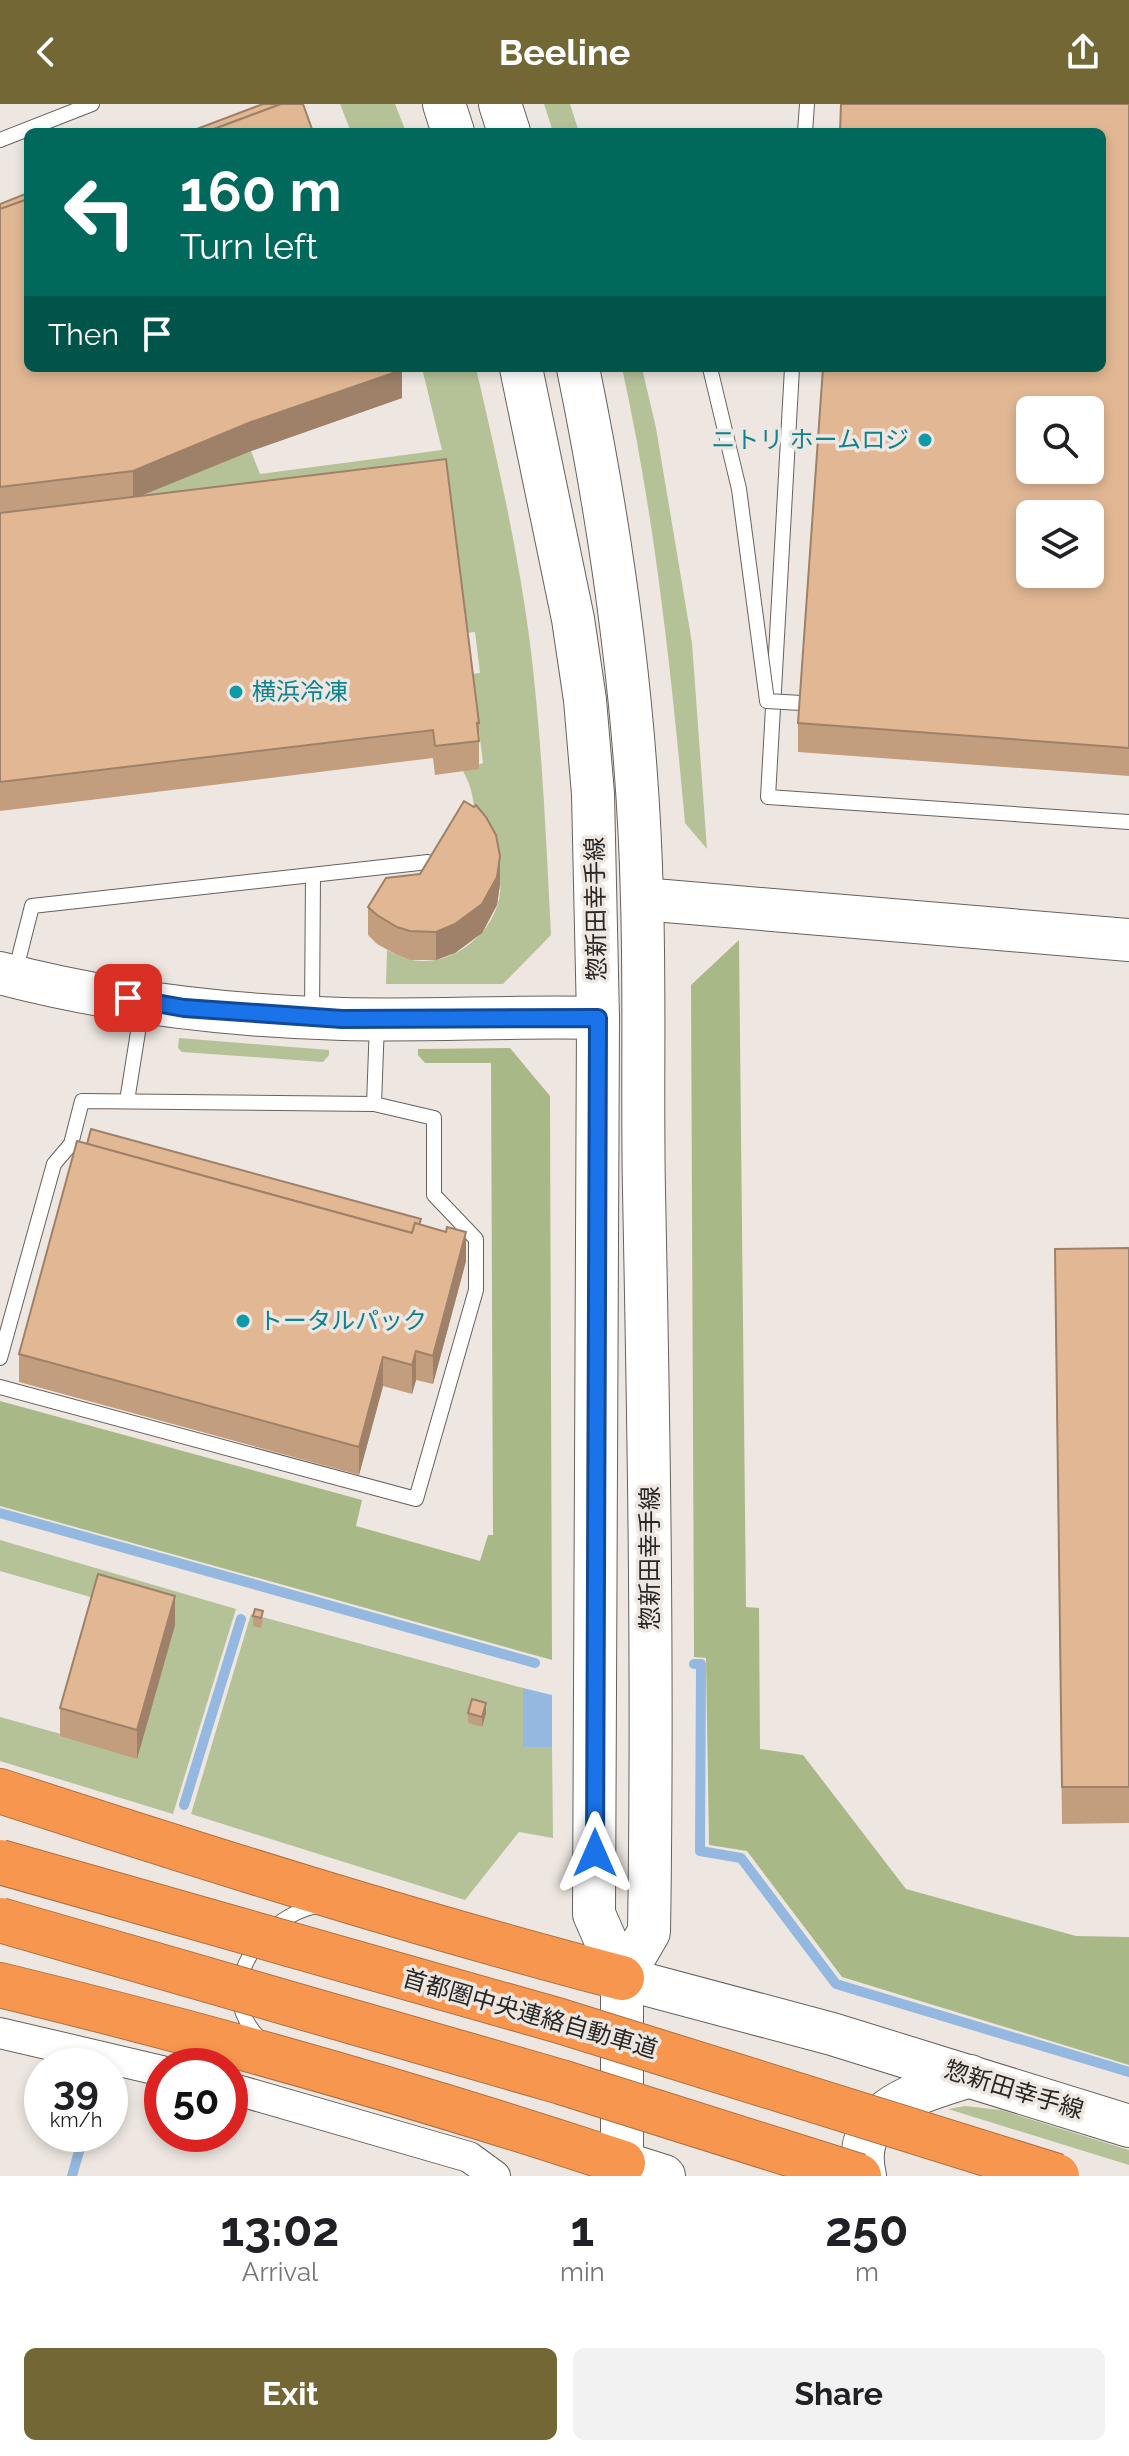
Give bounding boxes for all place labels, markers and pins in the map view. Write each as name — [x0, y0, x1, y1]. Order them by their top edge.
place label: ニトリ ホームロジ — [712, 425, 909, 454]
marker: ニトリ ホームロジ — [916, 431, 934, 449]
place label: 横浜冷凍 — [252, 677, 348, 706]
marker: 横浜冷凍 — [227, 683, 245, 701]
pin — [94, 964, 162, 1032]
place label: トータルパック — [259, 1306, 427, 1335]
marker: トータルパック — [234, 1312, 252, 1330]

